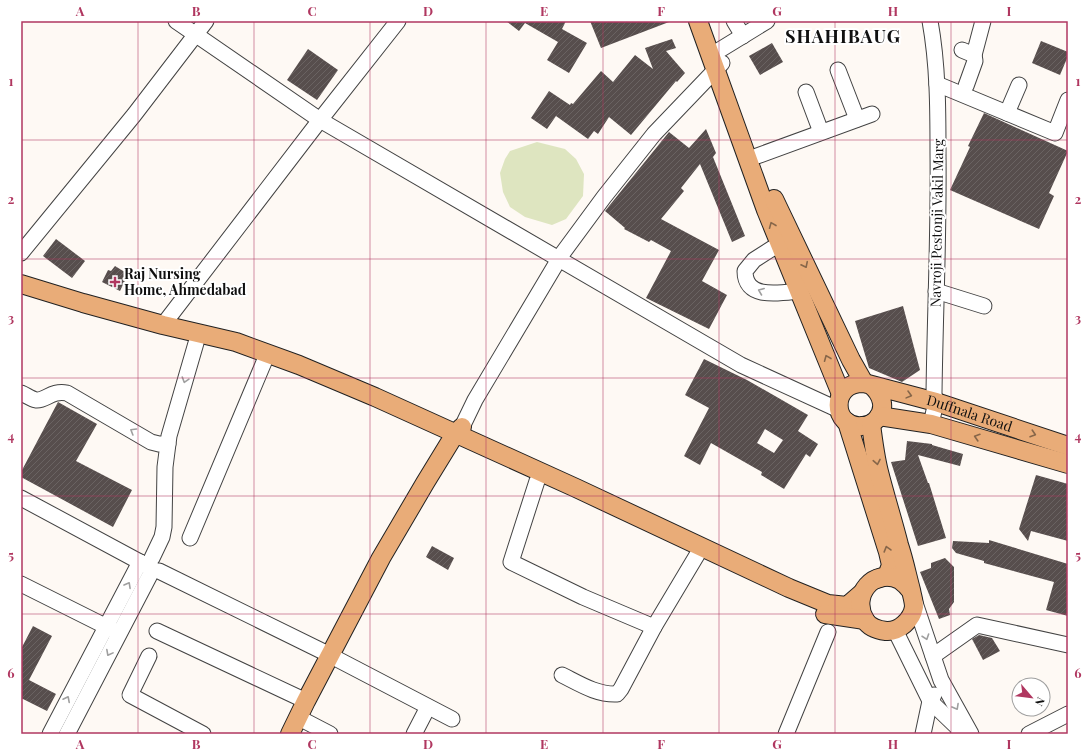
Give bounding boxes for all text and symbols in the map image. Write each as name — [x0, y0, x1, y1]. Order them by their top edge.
text: A — [75, 2, 85, 19]
text: B — [192, 2, 201, 19]
text: C — [307, 2, 317, 19]
text: D — [423, 2, 433, 19]
text: E — [540, 2, 548, 19]
text: F — [657, 2, 665, 19]
text: G — [772, 2, 782, 19]
text: H — [888, 2, 898, 19]
text: I — [1007, 2, 1012, 19]
district label: SHAHIBAUG — [785, 24, 901, 48]
text: 1 — [9, 72, 14, 89]
text: 1 — [1076, 72, 1081, 89]
street label: Navroji Pestonji Vakil Marg — [926, 138, 947, 307]
text: 2 — [8, 190, 15, 207]
text: 2 — [1075, 190, 1082, 207]
one-way arrow — [768, 221, 776, 228]
one-way arrow — [800, 260, 808, 268]
place label: Raj Nursing Home, Ahmedabad — [124, 264, 247, 299]
marker: Raj Nursing Home, Ahmedabad — [109, 276, 121, 288]
one-way arrow — [757, 288, 764, 296]
text: 3 — [8, 309, 14, 326]
text: 3 — [1075, 309, 1081, 326]
one-way arrow — [823, 354, 831, 361]
one-way arrow — [181, 376, 190, 383]
one-way arrow — [905, 390, 912, 399]
street label: Duffnala Road — [925, 390, 1015, 436]
text: 4 — [8, 427, 15, 444]
text: 4 — [1075, 427, 1082, 444]
one-way arrow — [130, 428, 137, 436]
one-way arrow — [1029, 429, 1036, 438]
one-way arrow — [974, 433, 981, 442]
one-way arrow — [873, 459, 881, 465]
one-way arrow — [883, 545, 892, 552]
text: 5 — [8, 546, 14, 563]
text: 5 — [1075, 546, 1081, 563]
one-way arrow — [124, 581, 131, 589]
one-way arrow — [921, 633, 930, 640]
one-way arrow — [106, 649, 114, 656]
text: 6 — [7, 664, 15, 681]
text: 6 — [1074, 664, 1082, 681]
north arrow — [1011, 677, 1051, 717]
text: N — [1032, 695, 1049, 709]
one-way arrow — [63, 696, 70, 704]
one-way arrow — [952, 703, 959, 710]
text: A — [75, 735, 85, 752]
text: B — [192, 735, 201, 752]
text: C — [307, 735, 317, 752]
text: D — [423, 735, 433, 752]
text: E — [540, 735, 548, 752]
text: F — [657, 735, 665, 752]
text: G — [772, 735, 782, 752]
text: H — [888, 735, 898, 752]
text: I — [1007, 735, 1012, 752]

